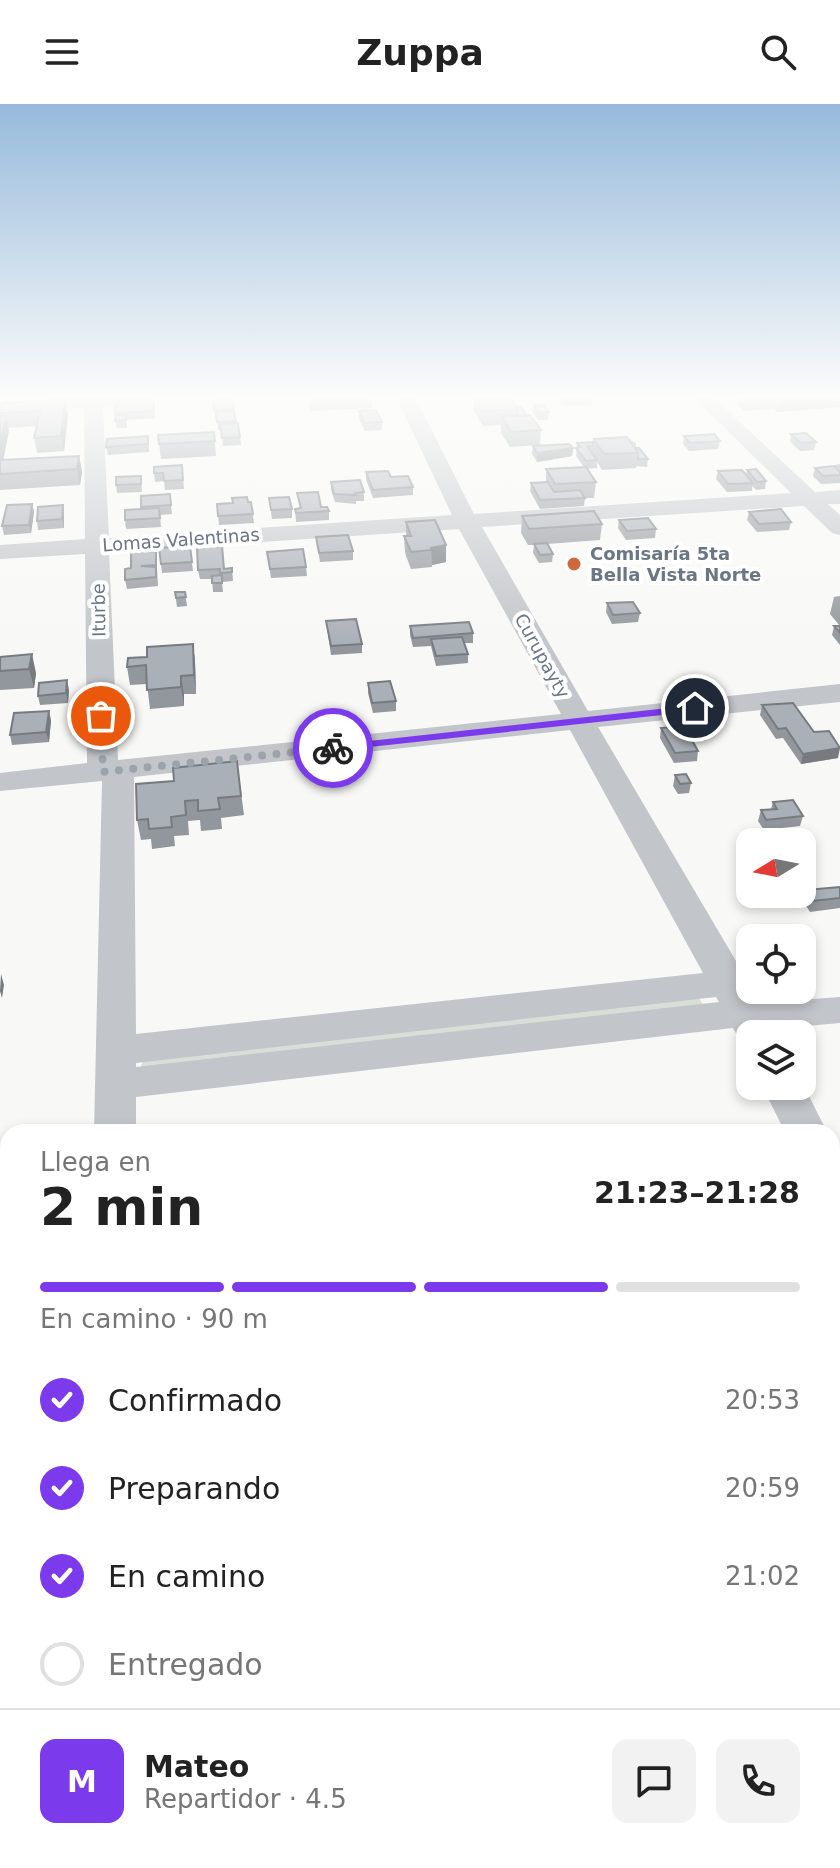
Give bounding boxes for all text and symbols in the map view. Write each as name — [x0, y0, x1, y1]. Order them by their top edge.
icon: menu — [40, 30, 84, 74]
icon: search — [756, 30, 800, 74]
text: Zuppa — [356, 32, 484, 73]
street label: Lomas Valentinas — [102, 524, 260, 555]
place label: Comisaría 5ta Bella Vista Norte — [590, 543, 761, 585]
marker: Comisaría 5ta Bella Vista Norte — [565, 555, 583, 573]
street label: Iturbe — [88, 583, 109, 637]
street label: Curupayty — [511, 610, 574, 702]
pin — [661, 674, 729, 742]
pin — [67, 682, 135, 750]
icon: home — [673, 686, 717, 730]
icon: bag — [79, 694, 123, 738]
courier — [293, 708, 373, 788]
icon: bike — [311, 726, 355, 770]
north arrow — [736, 828, 816, 908]
map controls — [736, 828, 816, 1100]
button: locate — [736, 924, 816, 1004]
button: layers — [736, 1020, 816, 1100]
text: Llega en — [40, 1147, 151, 1177]
text: 21:23–21:28 — [594, 1175, 800, 1210]
text: 2 min — [40, 1177, 203, 1237]
text: En camino · 90 m — [40, 1304, 268, 1334]
icon: check — [40, 1378, 84, 1422]
text: Confirmado — [108, 1383, 282, 1418]
text: 20:53 — [725, 1385, 800, 1415]
icon: check — [40, 1466, 84, 1510]
text: Preparando — [108, 1471, 280, 1506]
text: 20:59 — [725, 1473, 800, 1503]
icon: check — [40, 1554, 84, 1598]
text: En camino — [108, 1559, 265, 1594]
text: 21:02 — [725, 1561, 800, 1591]
text: Entregado — [108, 1647, 263, 1682]
button: chat — [612, 1739, 696, 1823]
button: phone — [716, 1739, 800, 1823]
text: Mateo — [144, 1749, 249, 1784]
text: M — [67, 1764, 97, 1799]
text: Repartidor · 4.5 — [144, 1784, 347, 1814]

